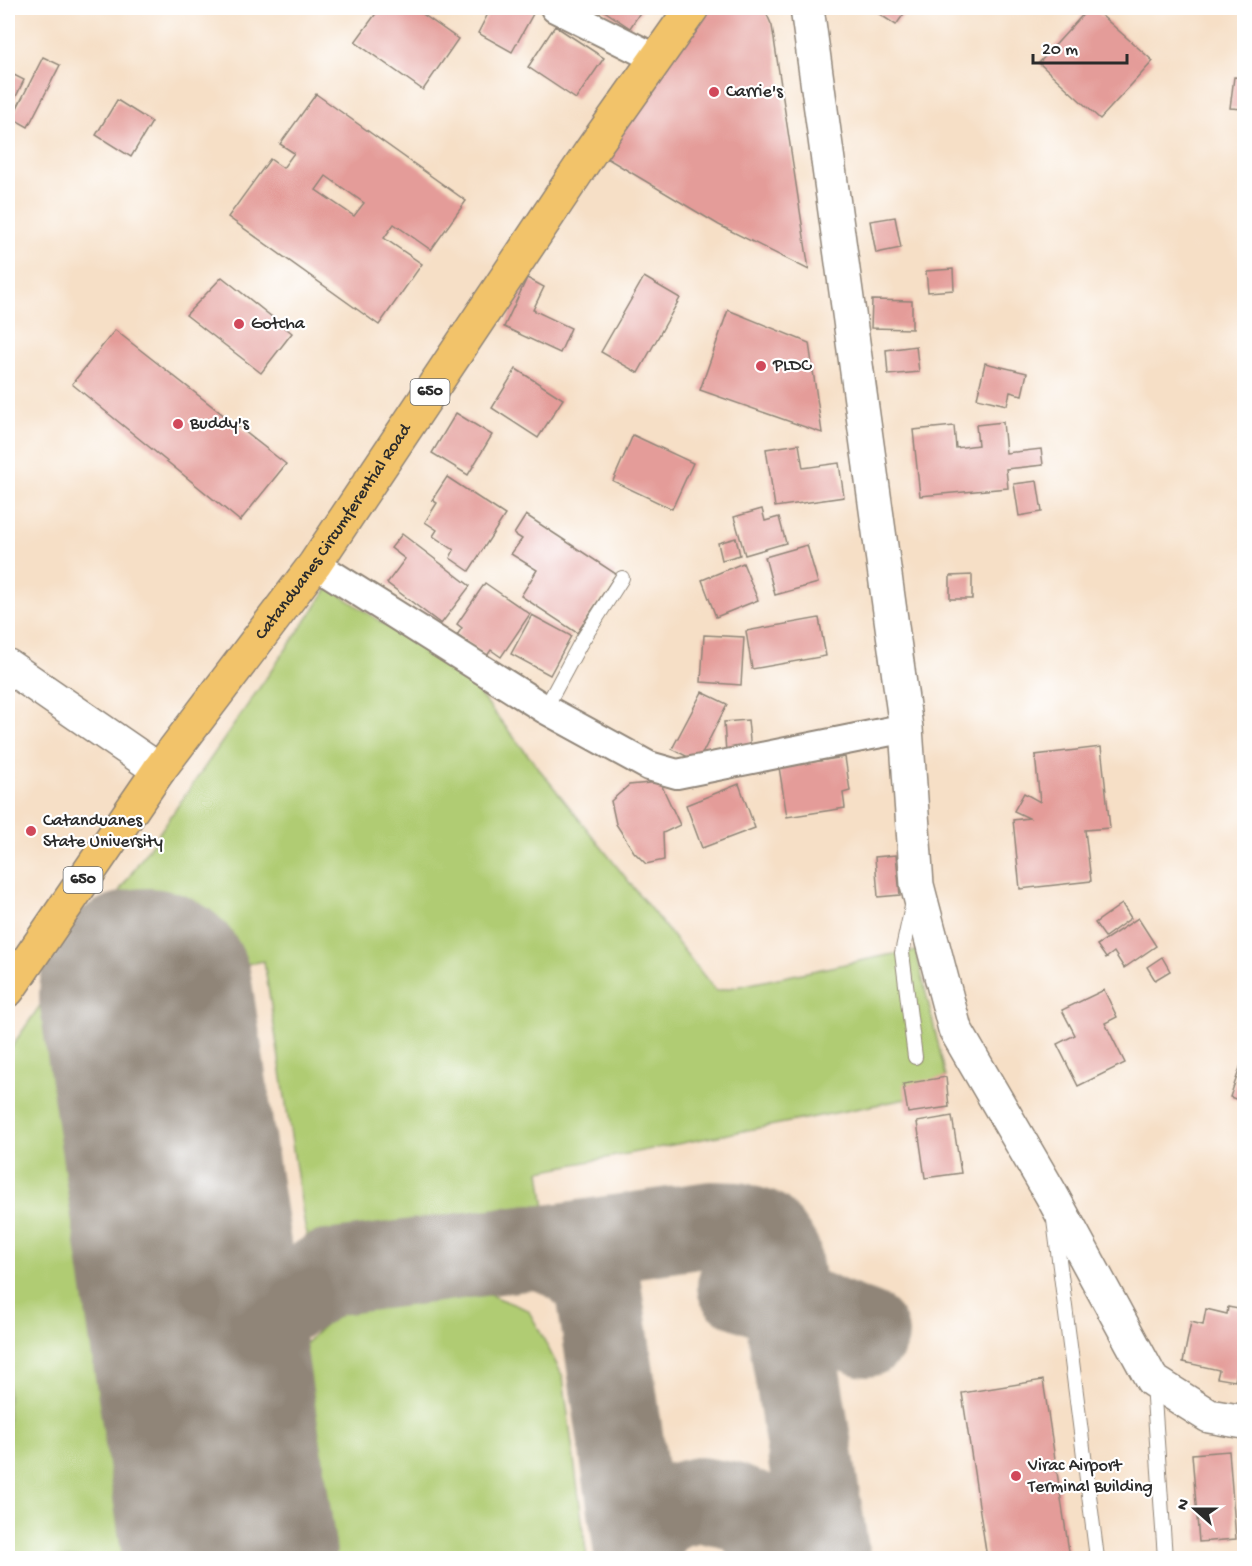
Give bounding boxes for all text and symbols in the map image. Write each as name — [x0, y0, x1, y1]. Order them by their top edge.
scale bar — [1033, 27, 1128, 65]
text: 20 m — [1042, 40, 1078, 61]
place label: Carrie's — [726, 82, 784, 103]
marker: Carrie's — [707, 85, 721, 99]
place label: Gotcha — [251, 314, 306, 335]
marker: Gotcha — [232, 317, 246, 331]
place label: PLDC — [772, 356, 812, 377]
marker: PLDC — [754, 359, 768, 373]
road number: 650 — [410, 379, 450, 405]
place label: Buddy's — [189, 414, 250, 435]
marker: Buddy's — [171, 417, 185, 431]
street label: Catanduanes Circumferential Road — [251, 419, 417, 644]
place label: Catanduanes State University — [43, 811, 163, 853]
marker: Catanduanes State University — [24, 824, 38, 838]
road number: 650 — [64, 867, 103, 893]
place label: Virac Airport Terminal Building — [1027, 1456, 1153, 1498]
marker: Virac Airport Terminal Building — [1009, 1469, 1023, 1483]
north arrow — [1165, 1479, 1225, 1539]
text: N — [1174, 1496, 1195, 1513]

